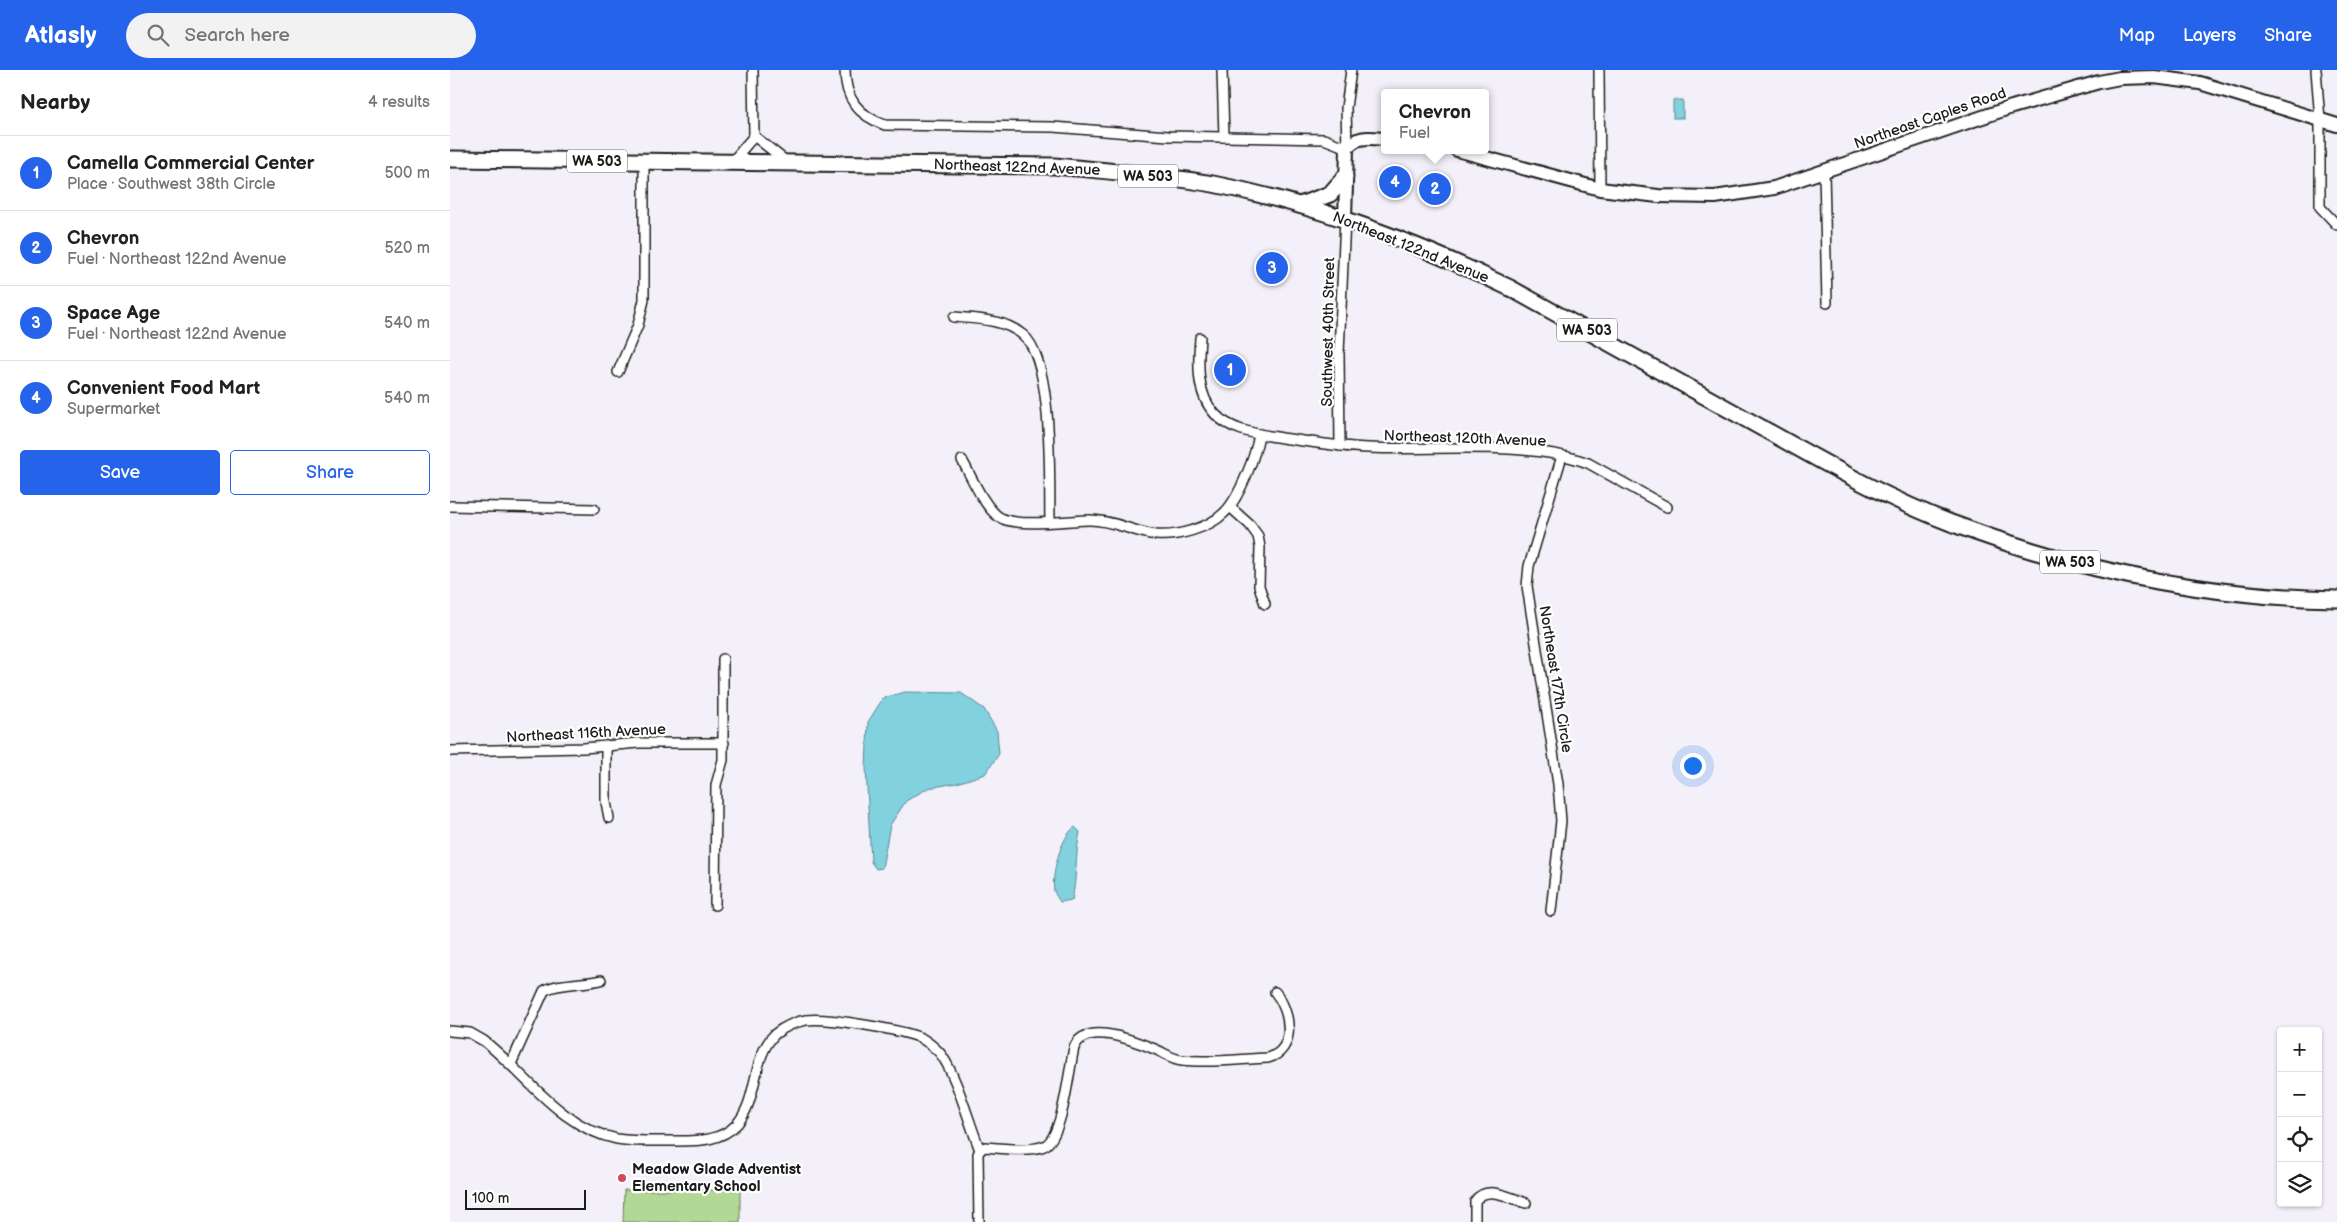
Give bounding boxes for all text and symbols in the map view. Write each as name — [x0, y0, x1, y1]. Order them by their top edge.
search box — [126, 13, 476, 58]
text: Atlasly — [25, 21, 96, 50]
icon: search — [144, 21, 172, 49]
text: Search here — [184, 24, 290, 47]
text: Map — [2119, 25, 2155, 46]
text: Layers — [2183, 25, 2236, 46]
text: Share — [2264, 25, 2312, 46]
street label: Northeast Caples Road — [1852, 84, 2009, 153]
popup — [1381, 89, 1489, 154]
text: Nearby — [20, 90, 90, 115]
text: 4 results — [368, 93, 430, 112]
text: Chevron — [1399, 101, 1471, 124]
text: Fuel — [1399, 124, 1430, 143]
road number: WA 503 — [567, 150, 627, 172]
text: Camella Commercial Center — [67, 152, 314, 175]
street label: Northeast 122nd Avenue — [933, 155, 1101, 180]
pin: 4 — [1379, 163, 1411, 201]
text: 1 — [33, 164, 39, 183]
text: 500 m — [384, 164, 430, 183]
road number: WA 503 — [1118, 164, 1178, 188]
pin: 2 — [1419, 170, 1451, 208]
text: Place · Southwest 38th Circle — [67, 175, 275, 194]
street label: Northeast 122nd Avenue — [1330, 207, 1492, 288]
text: Chevron — [67, 227, 139, 250]
text: 2 — [31, 239, 41, 258]
text: 520 m — [384, 239, 430, 258]
pin: 3 — [1256, 249, 1288, 287]
text: Fuel · Northeast 122nd Avenue — [67, 250, 287, 269]
street label: Southwest 40th Street — [1318, 257, 1339, 407]
text: Space Age — [67, 302, 160, 325]
text: 3 — [31, 314, 41, 333]
text: 540 m — [384, 314, 430, 333]
road number: WA 503 — [1557, 318, 1617, 342]
text: Fuel · Northeast 122nd Avenue — [67, 325, 287, 344]
pin: 1 — [1214, 351, 1246, 389]
text: Convenient Food Mart — [67, 377, 260, 400]
text: 4 — [31, 389, 41, 408]
text: 540 m — [384, 389, 430, 408]
text: Supermarket — [67, 400, 160, 419]
street label: Northeast 120th Avenue — [1383, 426, 1547, 451]
button: Save — [20, 450, 220, 495]
button: Share — [230, 450, 430, 495]
road number: WA 503 — [2040, 551, 2100, 574]
street label: Northeast 177th Circle — [1534, 604, 1577, 754]
street label: Northeast 116th Avenue — [506, 720, 666, 747]
your location — [1680, 753, 1706, 779]
map controls — [2277, 1027, 2322, 1207]
button: + — [2277, 1027, 2322, 1072]
button: − — [2277, 1072, 2322, 1117]
button: locate — [2277, 1117, 2322, 1162]
place label: Meadow Glade Adventist Elementary School — [632, 1160, 801, 1196]
button: layers — [2277, 1162, 2322, 1207]
marker: Meadow Glade Adventist Elementary School — [616, 1172, 628, 1184]
scale bar — [465, 1187, 586, 1210]
text: 100 m — [472, 1190, 509, 1207]

